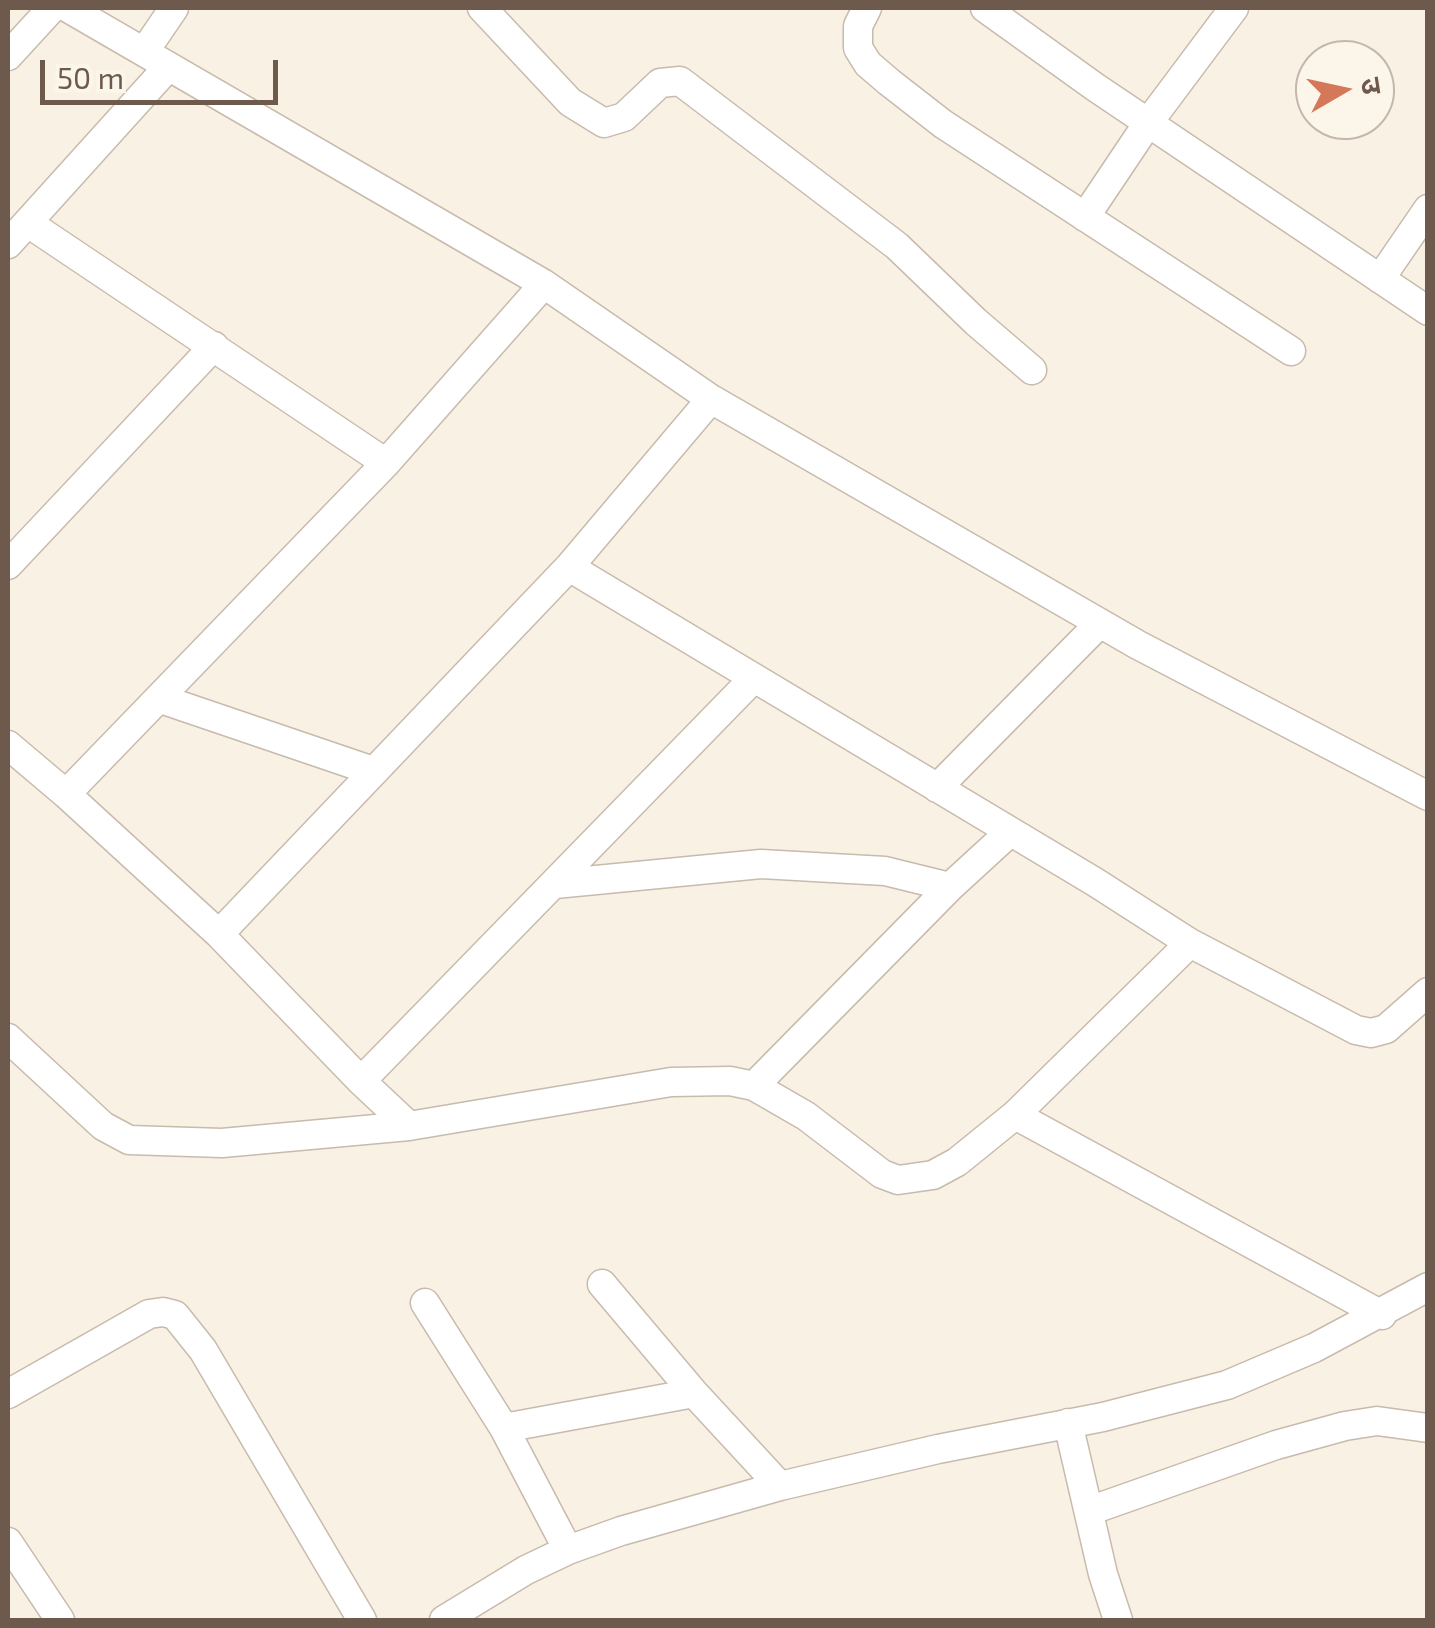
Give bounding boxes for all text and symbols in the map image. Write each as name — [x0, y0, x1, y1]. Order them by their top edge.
scale bar — [45, 40, 282, 102]
north arrow — [1295, 40, 1395, 140]
text: 50 m — [57, 59, 124, 95]
text: उ — [1355, 75, 1391, 96]

